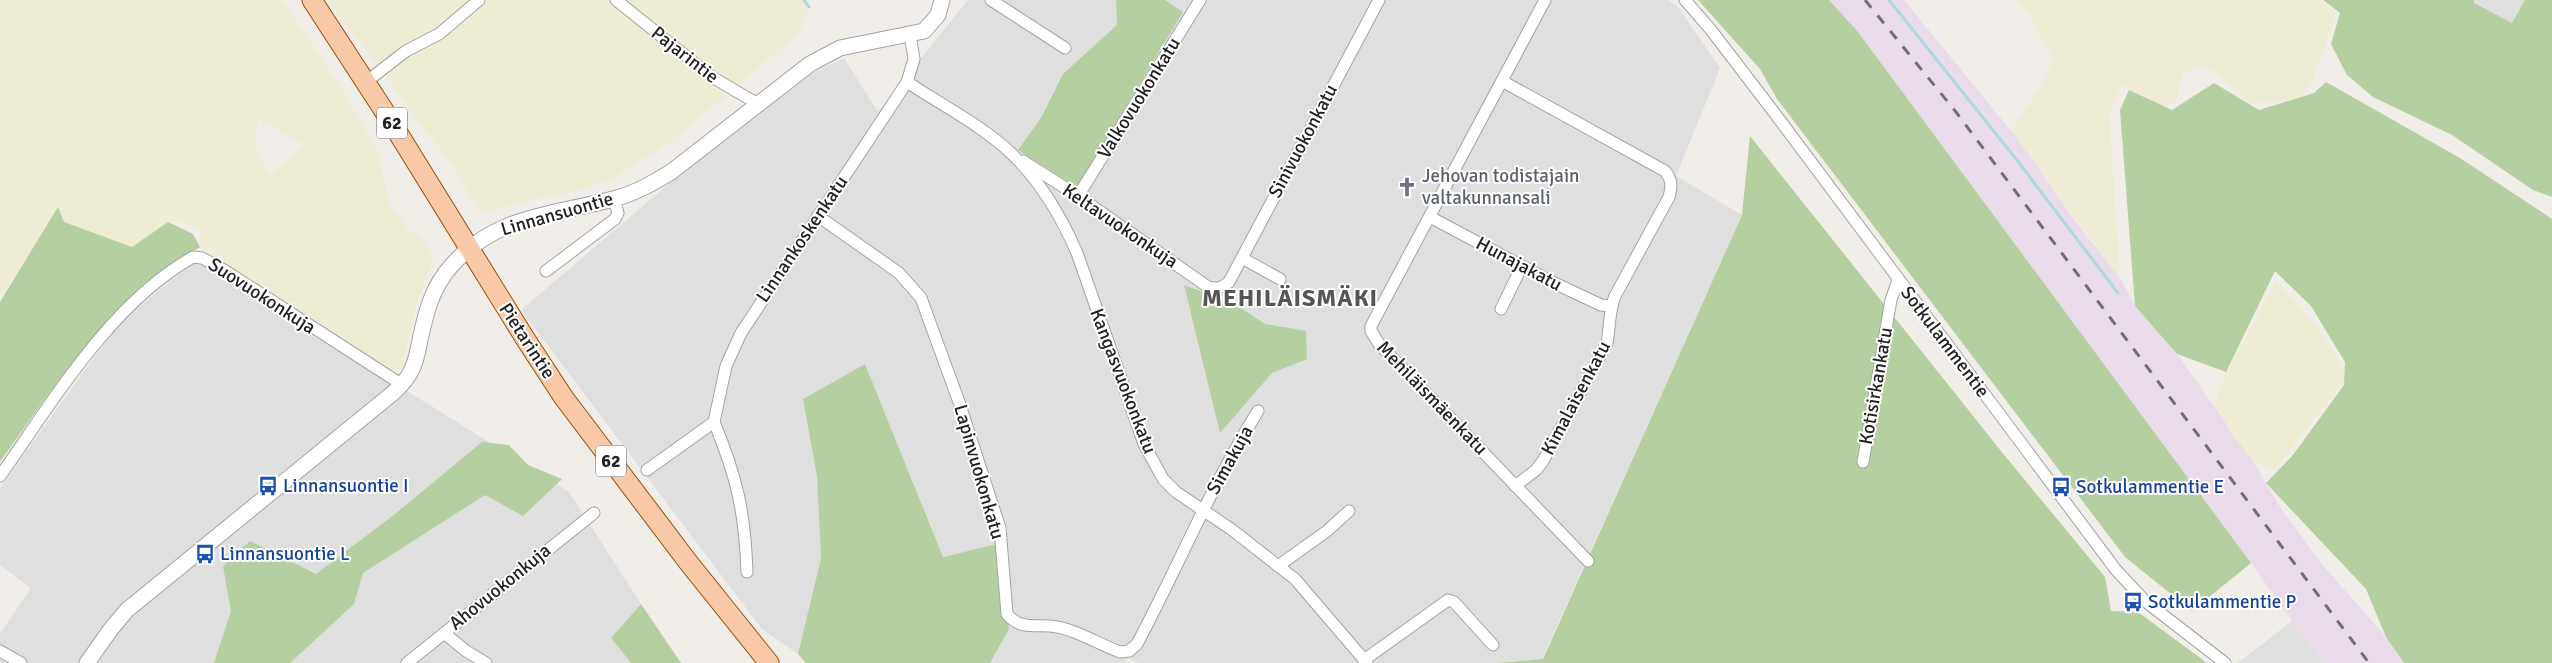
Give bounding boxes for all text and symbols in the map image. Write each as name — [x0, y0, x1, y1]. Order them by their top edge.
street label: Pajarintie — [646, 21, 724, 89]
street label: Valkovuokonkatu — [1092, 33, 1186, 163]
street label: Sinivuokonkatu — [1263, 80, 1343, 202]
road number: 62 — [377, 108, 407, 138]
place label: Jehovan todistajain valtakunnansali — [1422, 164, 1579, 210]
street label: Linnankoskenkatu — [751, 171, 853, 307]
church icon: Jehovan todistajain valtakunnansali — [1396, 176, 1418, 198]
street label: Keltavuokonkuja — [1058, 178, 1182, 274]
street label: Linnansuontie — [498, 187, 616, 241]
street label: Hunajakatu — [1472, 231, 1566, 297]
street label: Suovuokonkuja — [204, 252, 320, 340]
street label: Sotkulammentie — [1895, 282, 1995, 402]
district label: MEHILÄISMÄKI — [1202, 283, 1378, 313]
street label: Pietarintie — [494, 298, 560, 384]
street label: Kangasvuokonkatu — [1084, 305, 1162, 457]
street label: Kotisirkankatu — [1854, 325, 1898, 447]
street label: Mehiläismäenkatu — [1371, 336, 1493, 460]
street label: Kimalaisenkatu — [1536, 337, 1616, 459]
street label: Lapinvuokonkatu — [948, 402, 1010, 542]
street label: Simakuja — [1201, 421, 1259, 499]
road number: 62 — [596, 446, 626, 476]
place label: Linnansuontie I — [283, 474, 409, 498]
bus stop icon: Linnansuontie I — [257, 475, 279, 497]
place label: Sotkulammentie E — [2076, 475, 2224, 499]
bus stop icon: Sotkulammentie E — [2050, 476, 2072, 498]
street label: Ahovuokonkuja — [444, 539, 556, 635]
place label: Linnansuontie L — [220, 542, 350, 566]
bus stop icon: Linnansuontie L — [194, 543, 216, 565]
place label: Sotkulammentie P — [2148, 590, 2297, 614]
bus stop icon: Sotkulammentie P — [2122, 591, 2144, 613]

